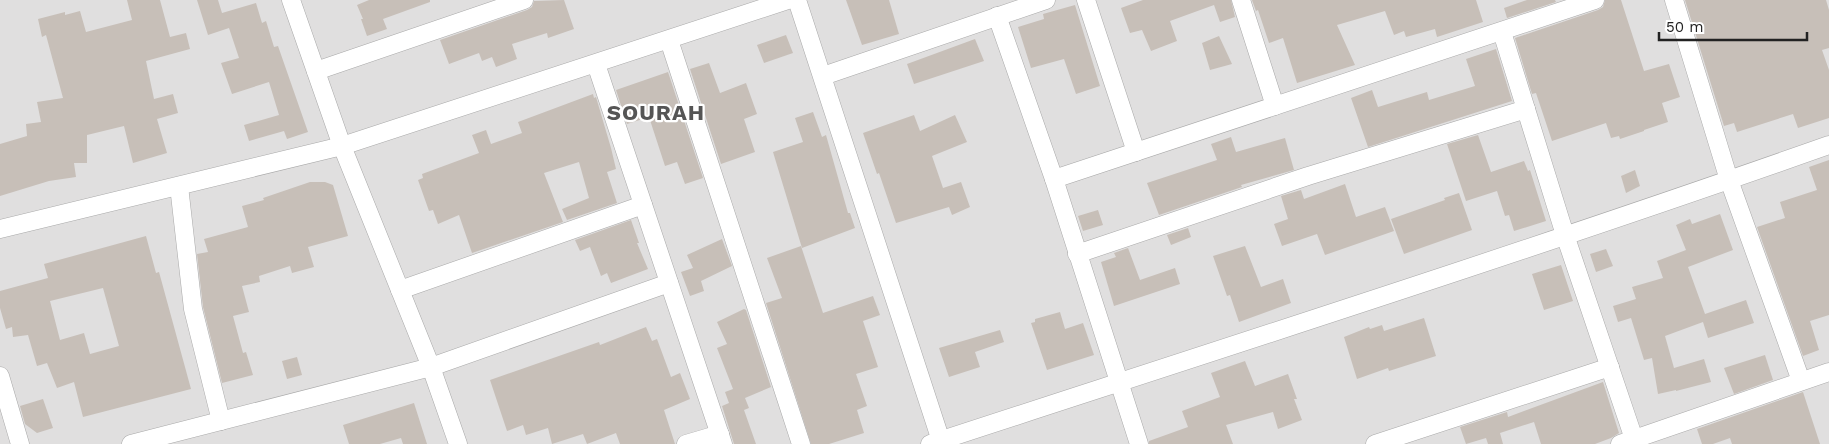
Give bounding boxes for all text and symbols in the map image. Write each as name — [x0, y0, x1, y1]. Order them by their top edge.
scale bar — [1659, 10, 1806, 42]
text: 50 m — [1666, 18, 1703, 36]
district label: SOURAH — [607, 100, 705, 125]

